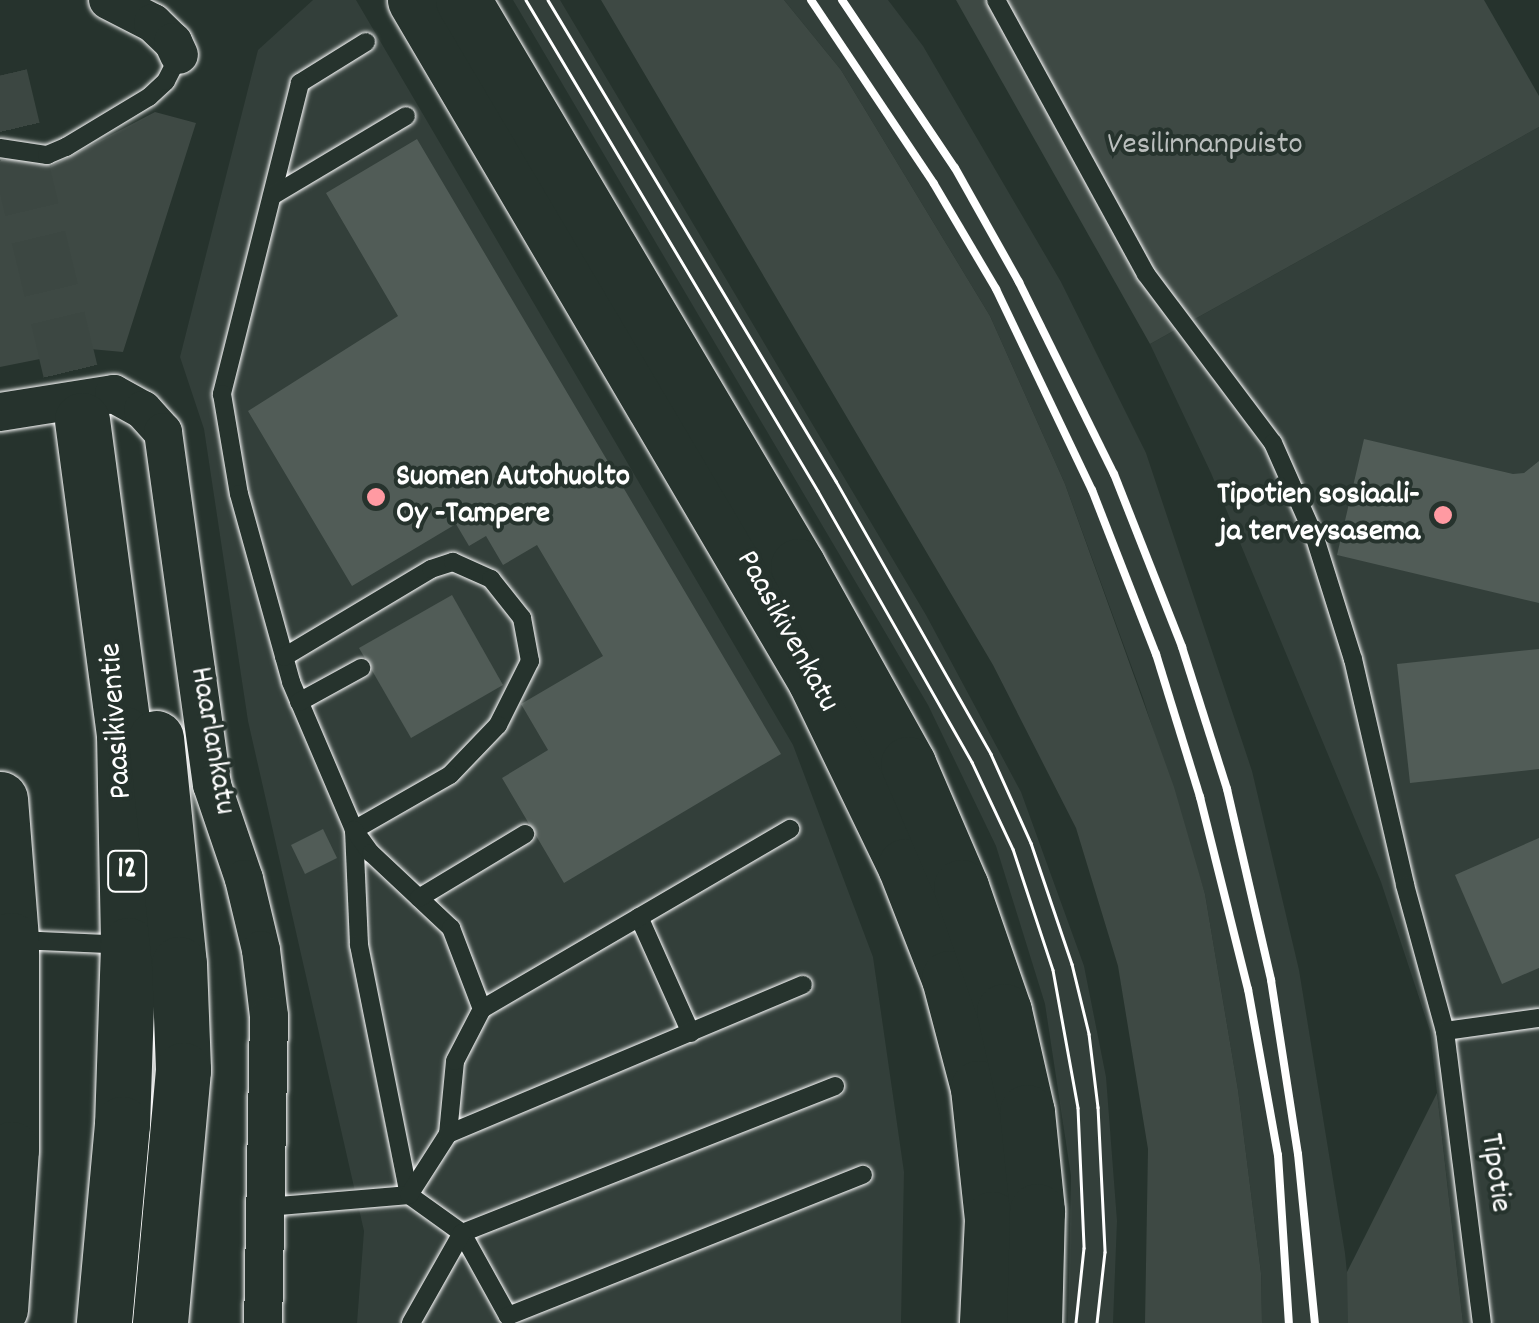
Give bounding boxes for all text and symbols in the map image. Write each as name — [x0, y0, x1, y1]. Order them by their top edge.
park label: Vesilinnanpuisto — [1107, 127, 1303, 165]
place label: Suomen Autohuolto Oy -Tampere — [396, 460, 630, 535]
place label: Tipotien sosiaali- ja terveysasema — [1217, 478, 1420, 553]
marker: Suomen Autohuolto Oy -Tampere — [365, 486, 387, 508]
marker: Tipotien sosiaali- ja terveysasema — [1430, 502, 1456, 528]
street label: Paasikivenkatu — [726, 545, 846, 719]
street label: Paasikiventie — [93, 641, 143, 801]
street label: Haarlankatu — [179, 664, 243, 818]
road number: 12 — [107, 846, 147, 896]
street label: Tipotie — [1469, 1131, 1519, 1215]

